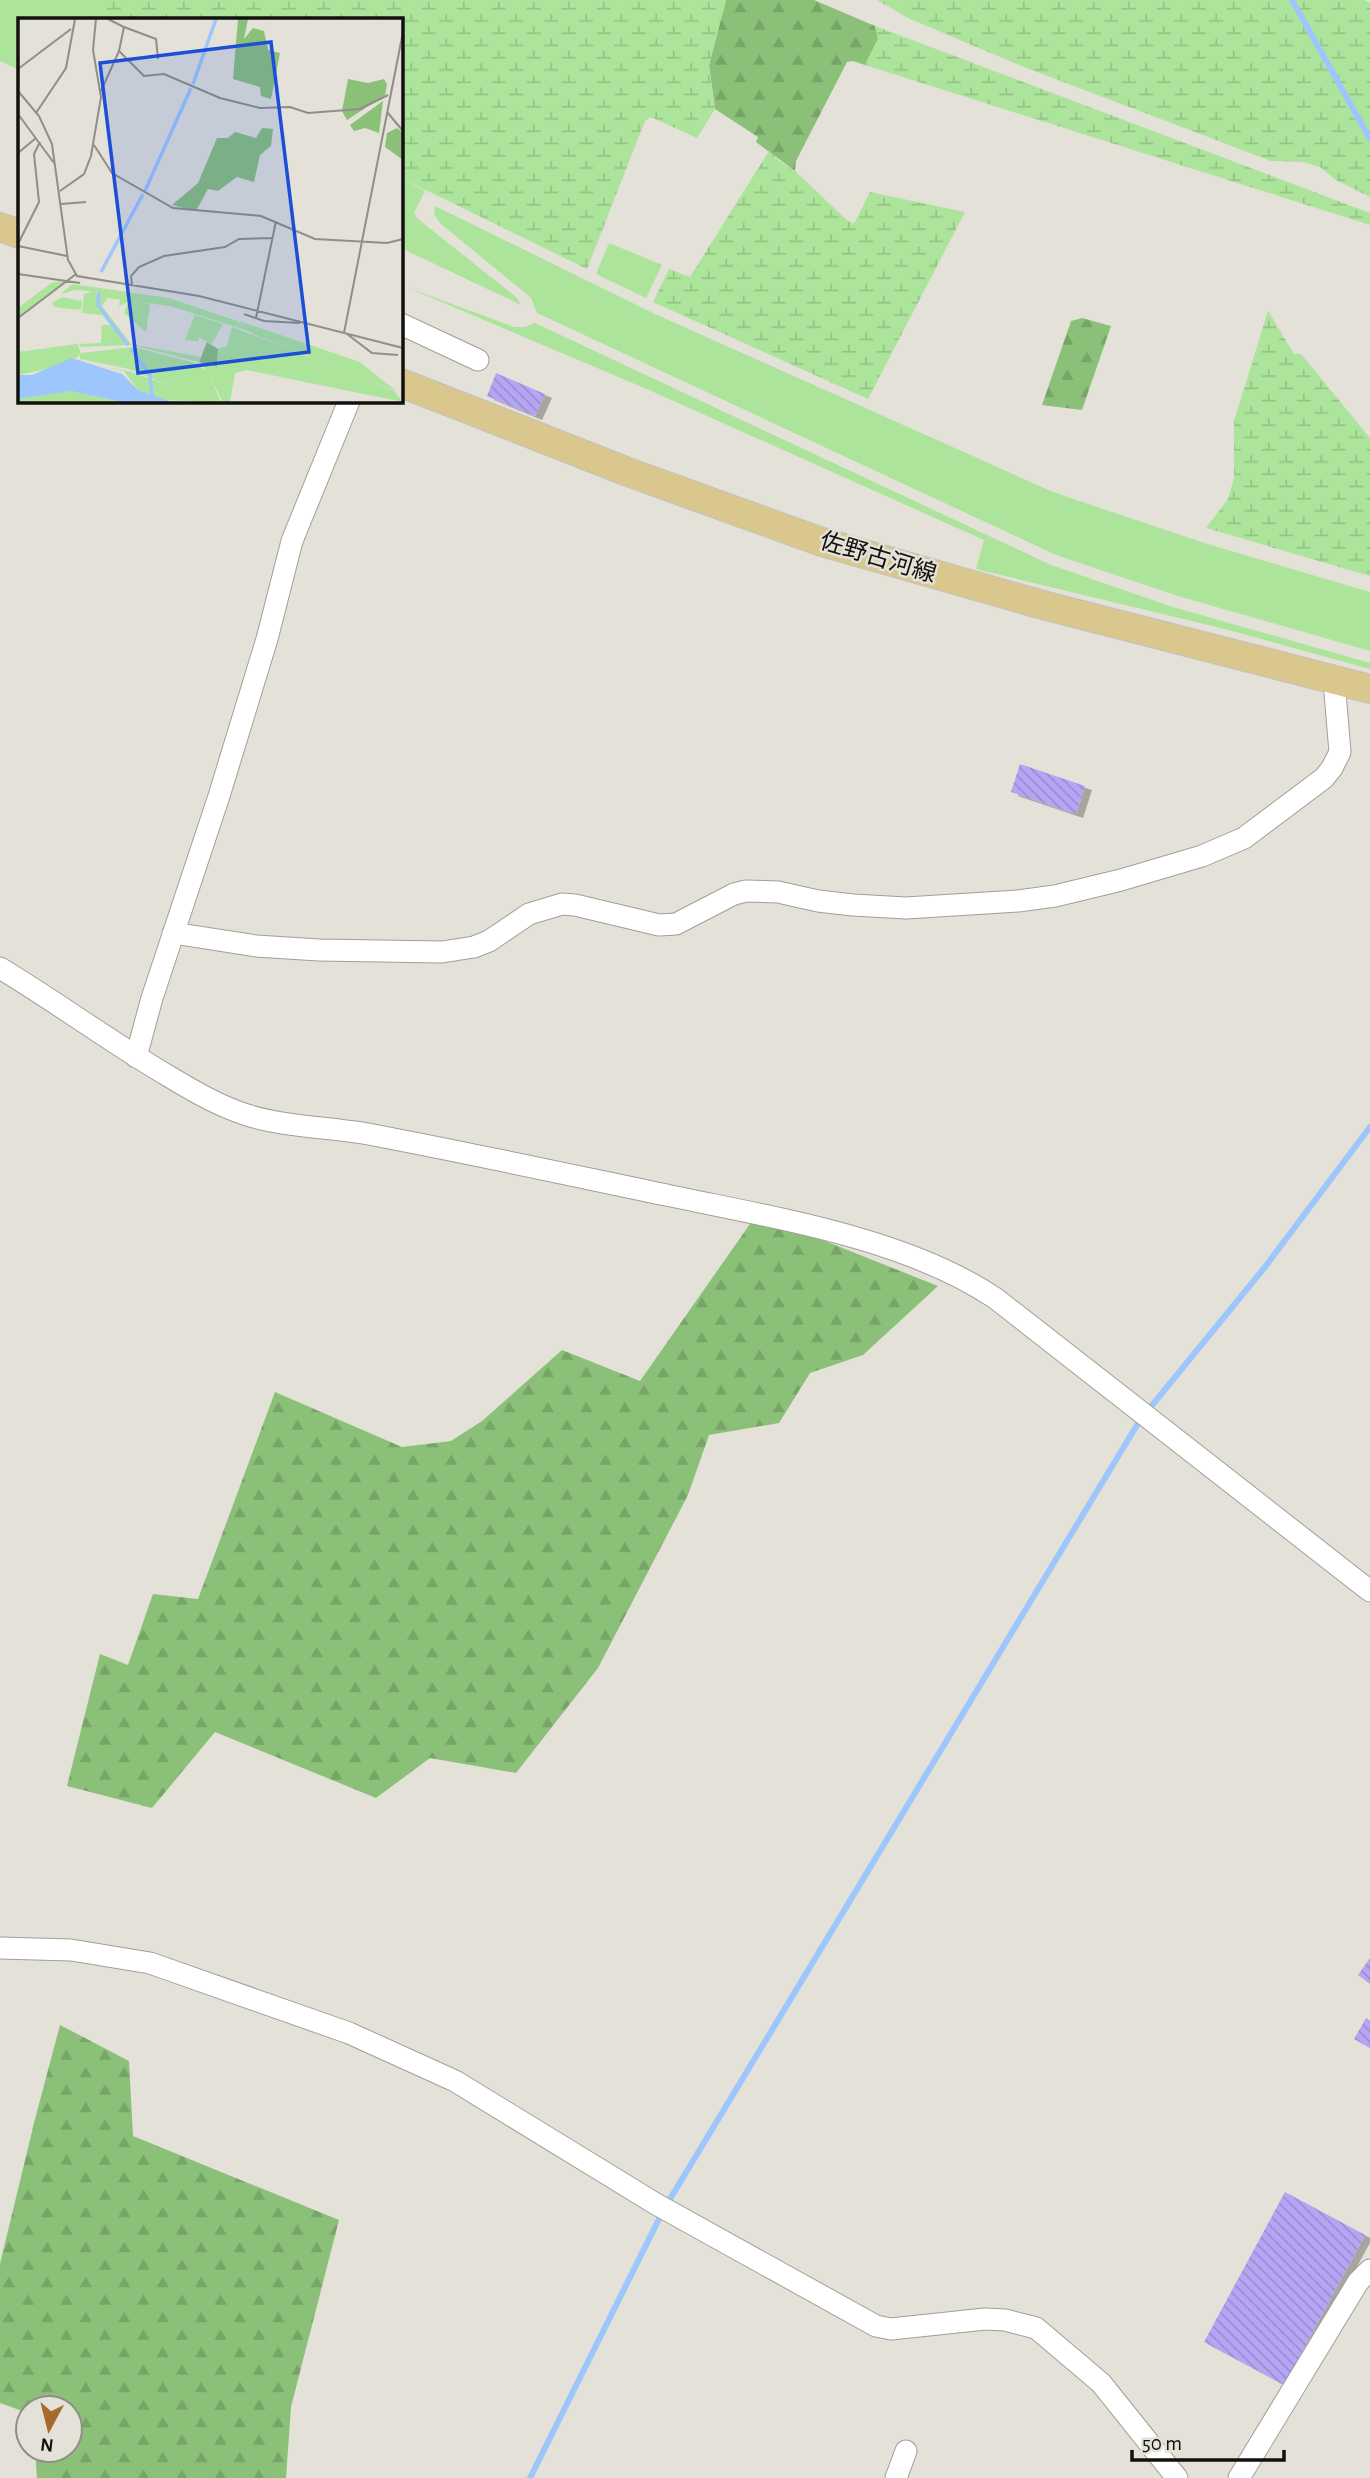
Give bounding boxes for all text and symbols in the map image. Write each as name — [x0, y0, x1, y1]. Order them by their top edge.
inset map — [18, 18, 402, 402]
street label: 佐野古河線 — [817, 527, 939, 587]
north arrow — [14, 2394, 84, 2464]
scale bar — [1132, 2418, 1284, 2462]
text: 50 m — [1142, 2433, 1182, 2454]
text: N — [39, 2434, 55, 2455]

